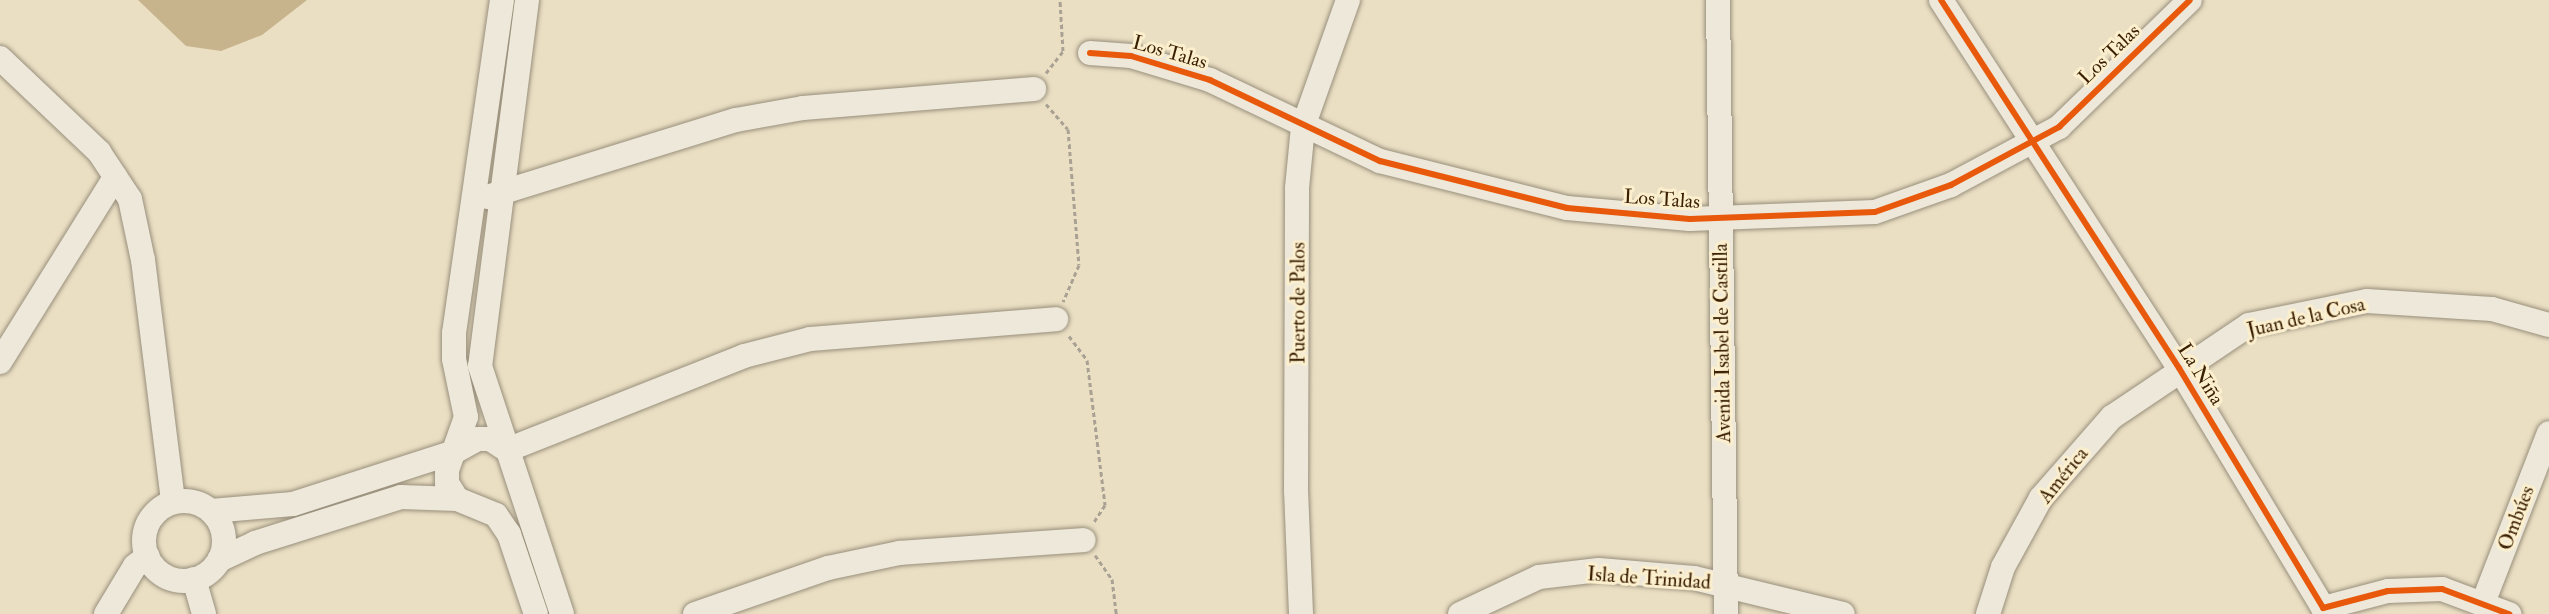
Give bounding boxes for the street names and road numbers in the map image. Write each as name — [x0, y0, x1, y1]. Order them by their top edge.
street label: Los Talas — [2073, 19, 2145, 89]
street label: Los Talas — [1130, 30, 1210, 74]
street label: Los Talas — [1623, 184, 1701, 214]
street label: Puerto de Palos — [1286, 242, 1310, 364]
street label: Avenida Isabel de Castilla — [1708, 243, 1736, 443]
street label: Juan de la Cosa — [2245, 292, 2367, 342]
street label: La Niña — [2173, 339, 2229, 409]
street label: América — [2033, 442, 2093, 508]
street label: Ombúes — [2493, 482, 2539, 554]
street label: Isla de Trinidad — [1586, 562, 1712, 594]

